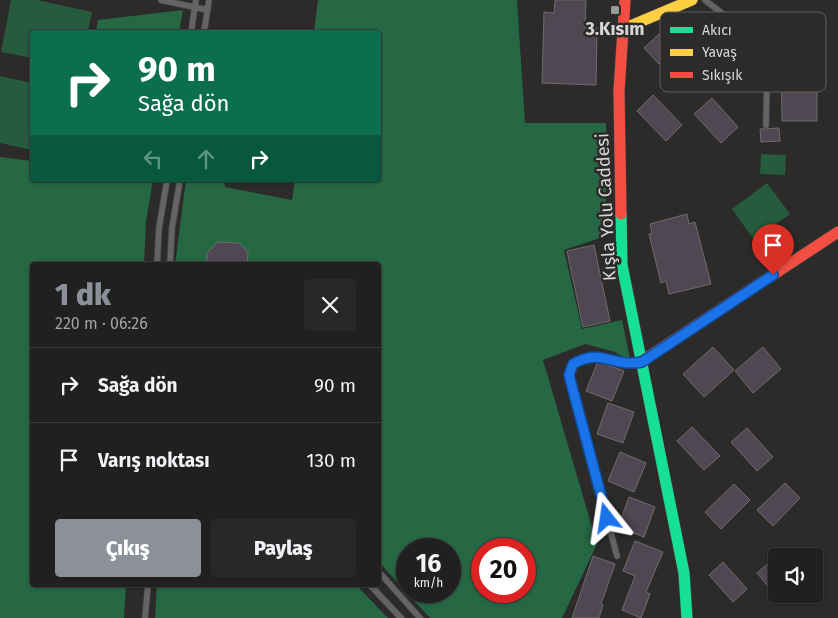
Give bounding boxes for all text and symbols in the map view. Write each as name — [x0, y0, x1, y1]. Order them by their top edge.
marker: 3.Kısım — [609, 4, 621, 16]
legend — [660, 12, 826, 92]
place label: 3.Kısım — [584, 18, 645, 40]
text: Akıcı — [702, 22, 732, 39]
text: Yavaş — [702, 44, 737, 61]
text: 90 m — [138, 48, 216, 90]
icon: right — [55, 50, 120, 115]
text: Sıkışık — [702, 67, 743, 84]
text: Sağa dön — [138, 90, 229, 117]
street label: Kışla Yolu Caddesi — [591, 132, 621, 282]
icon: left — [139, 145, 167, 173]
icon: ahead — [192, 145, 220, 173]
icon: right — [245, 145, 273, 173]
pin — [752, 224, 794, 275]
icon: arrive — [759, 231, 787, 259]
text: 1 dk — [55, 277, 111, 313]
button: close — [304, 279, 356, 331]
text: 220 m · 06:26 — [55, 314, 148, 333]
icon: right — [55, 371, 83, 399]
text: Sağa dön — [98, 374, 178, 397]
text: 90 m — [314, 374, 356, 397]
icon: arrive — [55, 446, 83, 474]
text: Varış noktası — [98, 449, 210, 472]
text: 130 m — [306, 449, 356, 472]
position arrow — [580, 491, 632, 543]
button: Çıkış — [55, 519, 201, 577]
button: Paylaş — [211, 519, 356, 577]
speed limit sign: 20 — [471, 538, 536, 603]
map controls — [768, 548, 823, 603]
button: sound — [768, 548, 823, 603]
text: 16 — [416, 549, 441, 579]
text: km/h — [414, 576, 443, 590]

